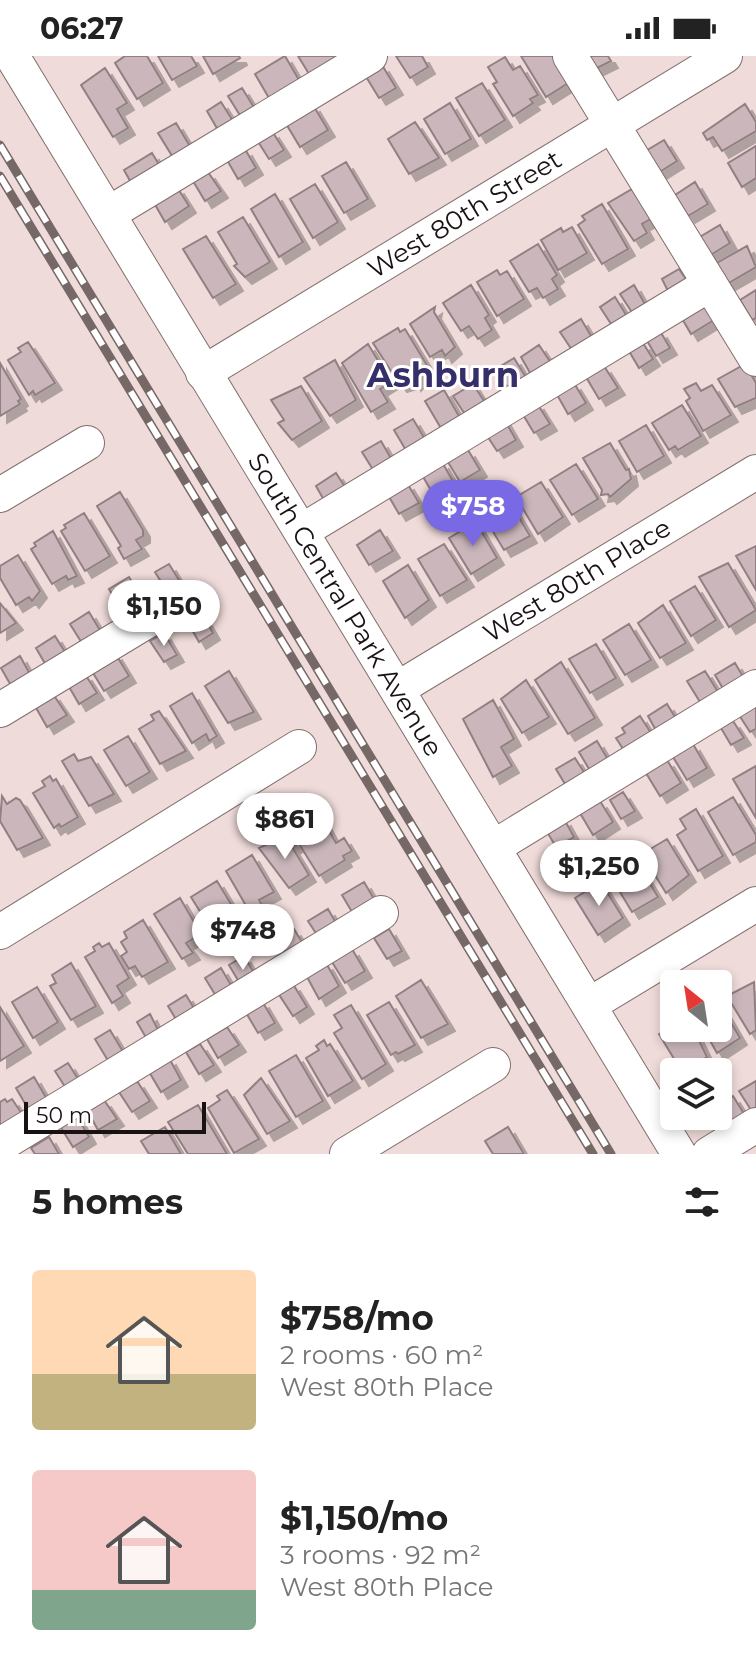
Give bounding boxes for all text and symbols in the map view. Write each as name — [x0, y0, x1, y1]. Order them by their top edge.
text: 06:27 — [40, 10, 124, 47]
street label: West 80th Street — [362, 143, 567, 285]
district label: Ashburn — [366, 354, 519, 396]
street label: South Central Park Avenue — [241, 447, 450, 762]
pin: $758 — [426, 480, 520, 548]
text: $758 — [441, 490, 505, 522]
street label: West 80th Place — [477, 511, 677, 649]
pin: $1,150 — [99, 580, 229, 648]
text: $1,150 — [126, 590, 202, 622]
pin: $861 — [238, 793, 332, 861]
text: $861 — [255, 803, 315, 835]
pin: $1,250 — [534, 840, 664, 908]
text: $1,250 — [558, 850, 640, 882]
pin: $748 — [196, 904, 290, 972]
text: $748 — [210, 914, 276, 946]
north arrow — [660, 970, 732, 1042]
map controls — [660, 970, 732, 1130]
button: layers — [660, 1058, 732, 1130]
scale bar — [24, 1098, 206, 1134]
text: 50 m — [36, 1102, 92, 1129]
icon: filters — [680, 1180, 724, 1224]
text: 5 homes — [32, 1181, 183, 1223]
text: $758/mo — [280, 1297, 434, 1339]
icon: home — [96, 1302, 192, 1398]
text: 2 rooms · 60 m² — [280, 1339, 483, 1371]
text: West 80th Place — [280, 1371, 493, 1403]
text: $1,150/mo — [280, 1497, 448, 1539]
icon: home — [96, 1502, 192, 1598]
text: 3 rooms · 92 m² — [280, 1539, 481, 1571]
text: West 80th Place — [280, 1571, 493, 1603]

